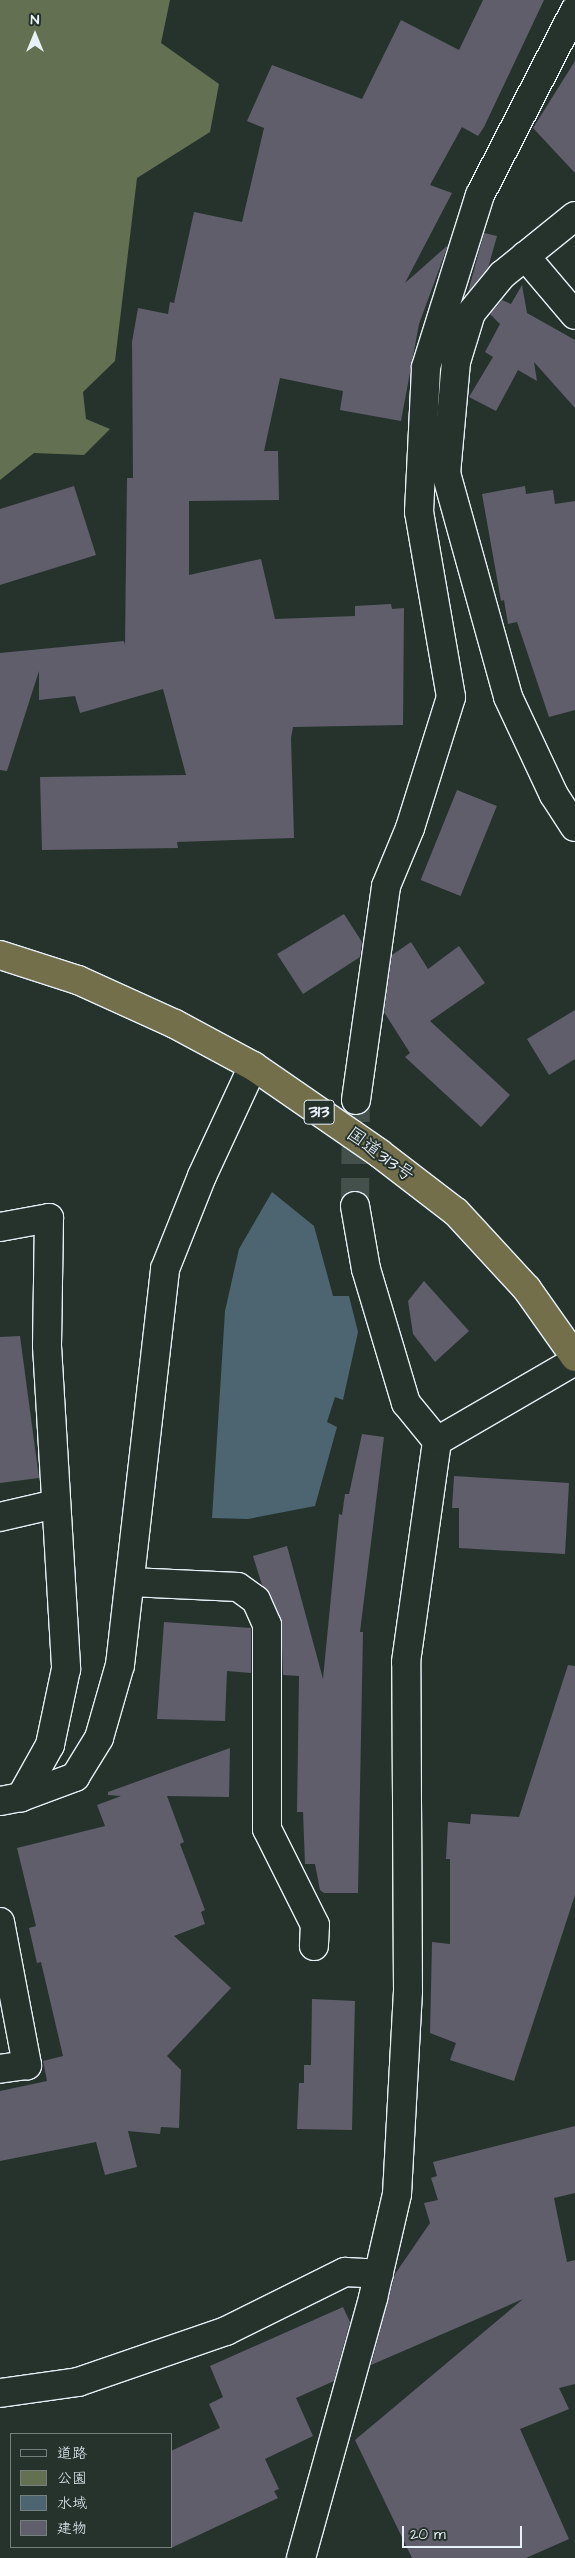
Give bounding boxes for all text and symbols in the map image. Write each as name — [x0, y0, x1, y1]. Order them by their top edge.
north arrow — [10, 10, 60, 60]
text: N — [31, 10, 39, 30]
road number: 313 — [303, 1096, 335, 1128]
street label: 国道313号 — [341, 1123, 419, 1187]
legend — [10, 2433, 172, 2548]
text: 道路 — [57, 2443, 87, 2464]
text: 公園 — [57, 2468, 87, 2489]
text: 水域 — [57, 2493, 87, 2514]
scale bar — [405, 2516, 525, 2548]
text: 建物 — [57, 2518, 87, 2539]
text: 20 m — [410, 2524, 446, 2545]

